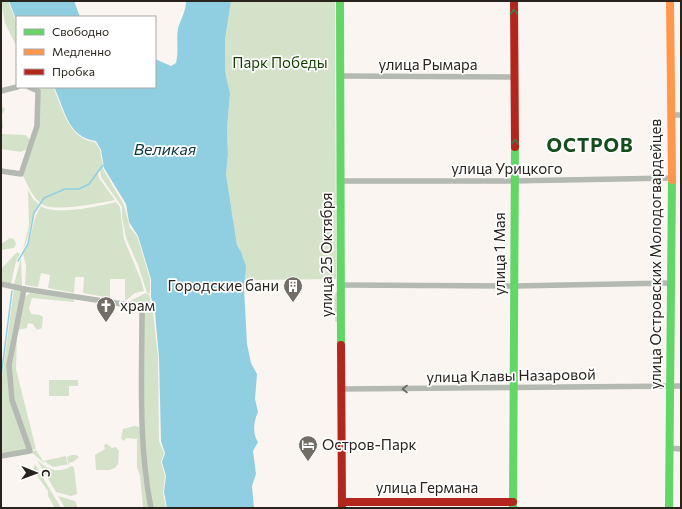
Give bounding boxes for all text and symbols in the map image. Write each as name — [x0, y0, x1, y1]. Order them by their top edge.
one-way arrow — [510, 9, 518, 15]
legend — [16, 16, 156, 88]
text: Свободно — [52, 24, 109, 38]
text: Медленно — [52, 44, 111, 58]
park label: Парк Победы — [232, 53, 328, 71]
street label: улица Рымара — [378, 55, 478, 73]
text: Пробка — [52, 64, 95, 78]
street label: улица Островских Молодогвардейцев — [646, 119, 664, 389]
district label: ОСТРОВ — [546, 133, 634, 156]
water label: Великая — [134, 139, 196, 158]
one-way arrow — [511, 139, 519, 145]
street label: улица Урицкого — [451, 159, 563, 177]
street label: улица 25 Октября — [317, 193, 335, 317]
street label: улица 1 Мая — [490, 212, 508, 296]
building icon: Городские бани — [282, 275, 304, 303]
place label: Городские бани — [167, 276, 279, 294]
church icon: храм — [95, 295, 117, 323]
place label: храм — [120, 296, 155, 314]
street label: улица Клавы Назаровой — [426, 365, 596, 385]
one-way arrow — [402, 385, 408, 393]
hotel icon: Остров-Парк — [297, 434, 319, 462]
place label: Остров-Парк — [322, 435, 417, 453]
north arrow — [16, 453, 56, 493]
text: С — [40, 469, 53, 478]
street label: улица Германа — [376, 478, 478, 496]

